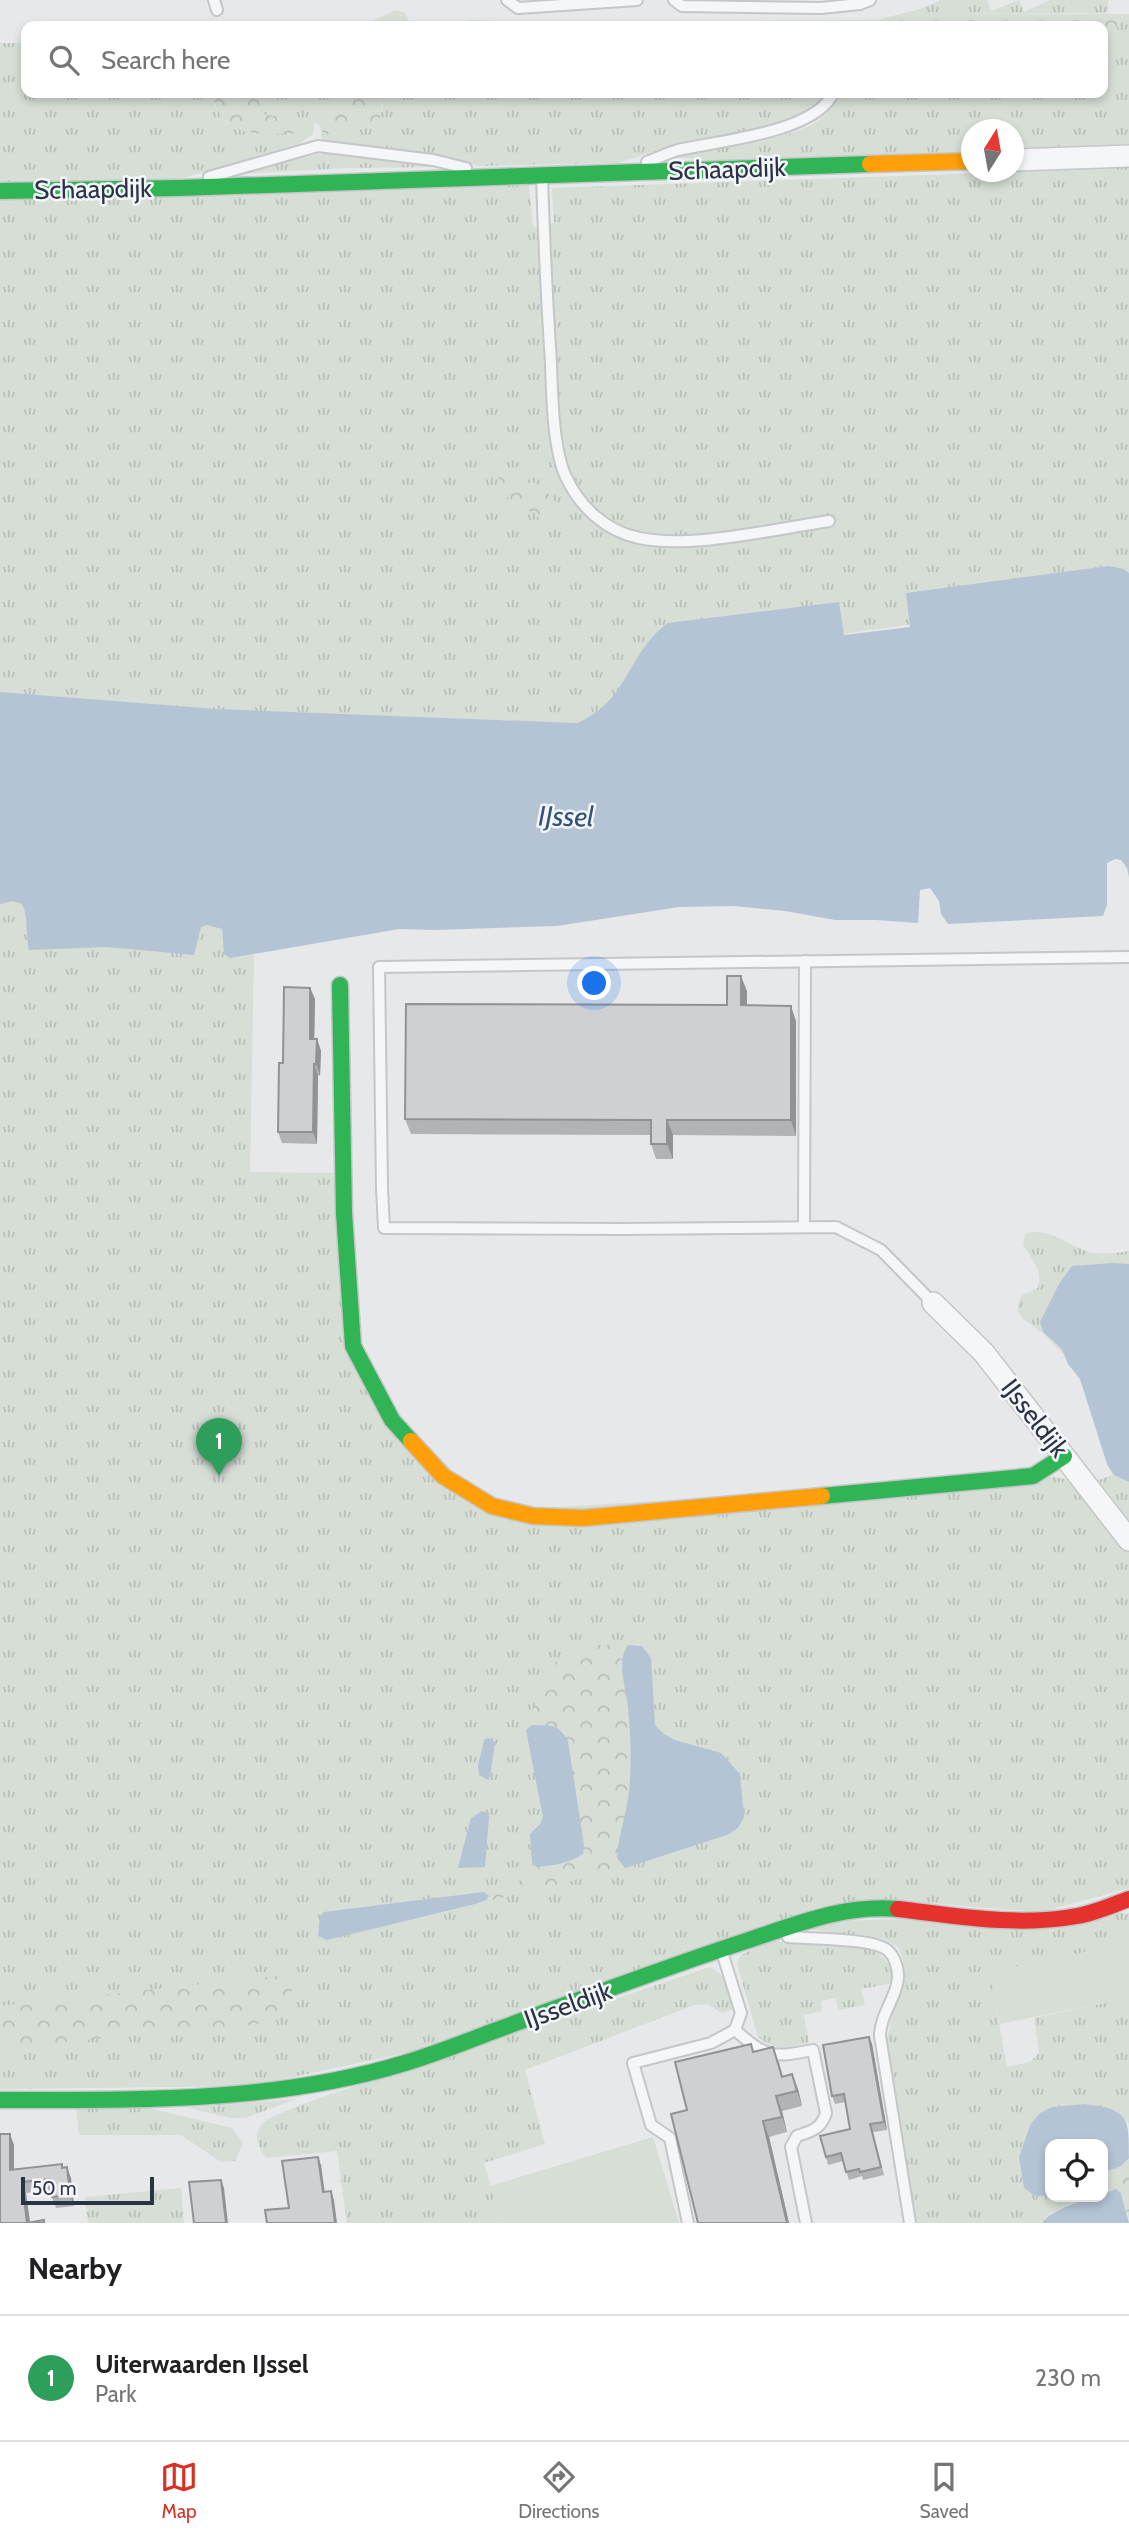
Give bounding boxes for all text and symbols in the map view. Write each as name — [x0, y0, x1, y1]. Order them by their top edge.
search box — [21, 21, 1108, 98]
icon: search — [45, 41, 83, 79]
text: Search here — [101, 44, 230, 76]
north arrow — [961, 119, 1024, 182]
street label: Schaapdijk — [668, 151, 787, 187]
street label: Schaapdijk — [34, 172, 152, 206]
water label: IJssel — [538, 799, 594, 833]
your location — [577, 966, 611, 1000]
street label: IJsseldijk — [994, 1372, 1076, 1464]
pin: 1 — [196, 1418, 242, 1476]
street label: IJsseldijk — [520, 1974, 617, 2036]
map controls — [1045, 2139, 1108, 2202]
button: locate — [1045, 2139, 1108, 2202]
scale bar — [21, 2174, 154, 2206]
text: 50 m — [32, 2177, 76, 2200]
text: Nearby — [28, 2250, 122, 2287]
text: Uiterwaarden IJssel — [95, 2348, 309, 2380]
text: 1 — [47, 2364, 55, 2392]
text: 230 m — [1035, 2364, 1101, 2392]
text: Park — [95, 2380, 136, 2408]
tab: Map — [160, 2458, 198, 2523]
tab: Directions — [518, 2458, 599, 2523]
tab: Saved — [920, 2458, 969, 2523]

